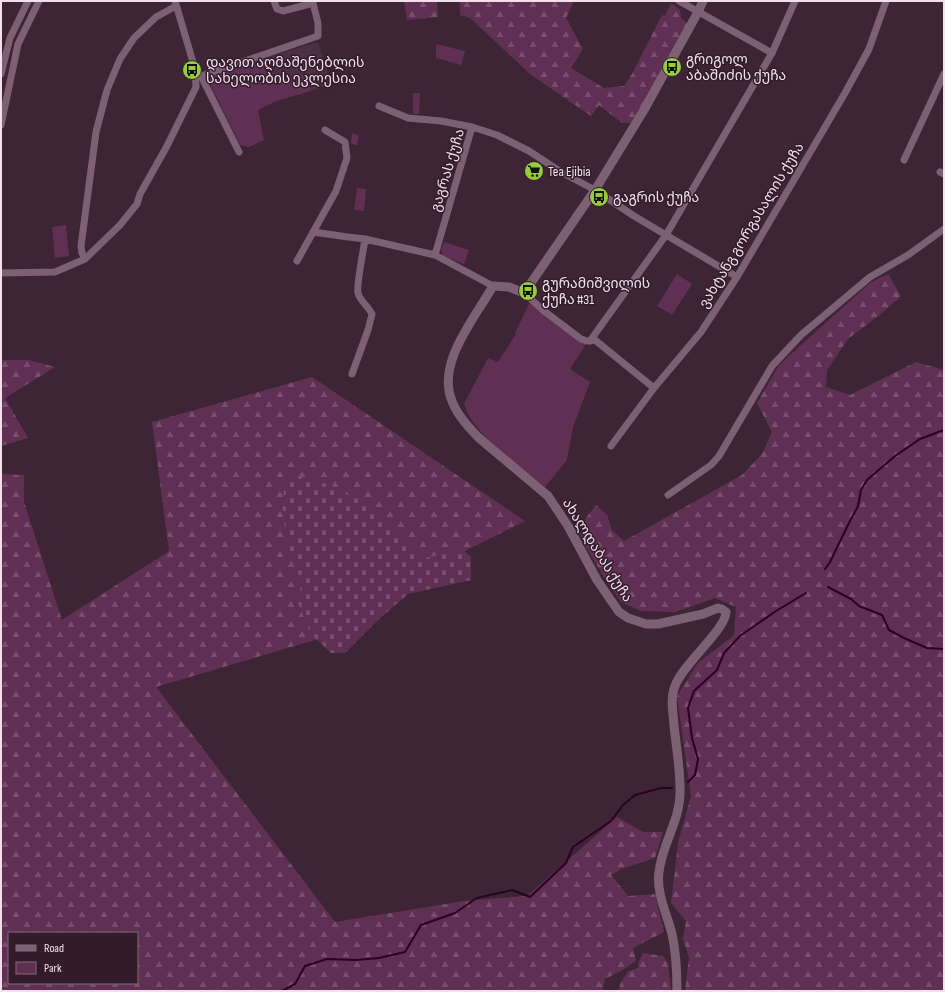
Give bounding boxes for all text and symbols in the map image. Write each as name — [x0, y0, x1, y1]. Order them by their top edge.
place label: გრიგოლ აბაშიძის ქუჩა — [686, 51, 786, 84]
place label: დავით აღმაშენებლის სახელობის ეკლესია — [206, 54, 365, 87]
bus stop icon: გრიგოლ აბაშიძის ქუჩა — [661, 56, 683, 78]
bus stop icon: დავით აღმაშენებლის სახელობის ეკლესია — [181, 59, 203, 81]
street label: გაგრას ქუჩა — [427, 127, 468, 214]
street label: ვახტანგ გორგასალის ქუჩა — [695, 139, 808, 311]
supermarket icon: Tea Ejibia — [523, 160, 545, 182]
place label: Tea Ejibia — [548, 163, 591, 180]
bus stop icon: გაგრის ქუჩა — [588, 186, 610, 208]
place label: გაგრის ქუჩა — [613, 189, 699, 206]
place label: გურამიშვილის ქუჩა #31 — [542, 275, 650, 308]
bus stop icon: გურამიშვილის ქუჩა #31 — [517, 280, 539, 302]
street label: ახალდაბას ქუჩა — [559, 495, 636, 605]
legend — [8, 932, 138, 984]
text: Road — [44, 941, 64, 956]
text: Park — [44, 961, 62, 976]

